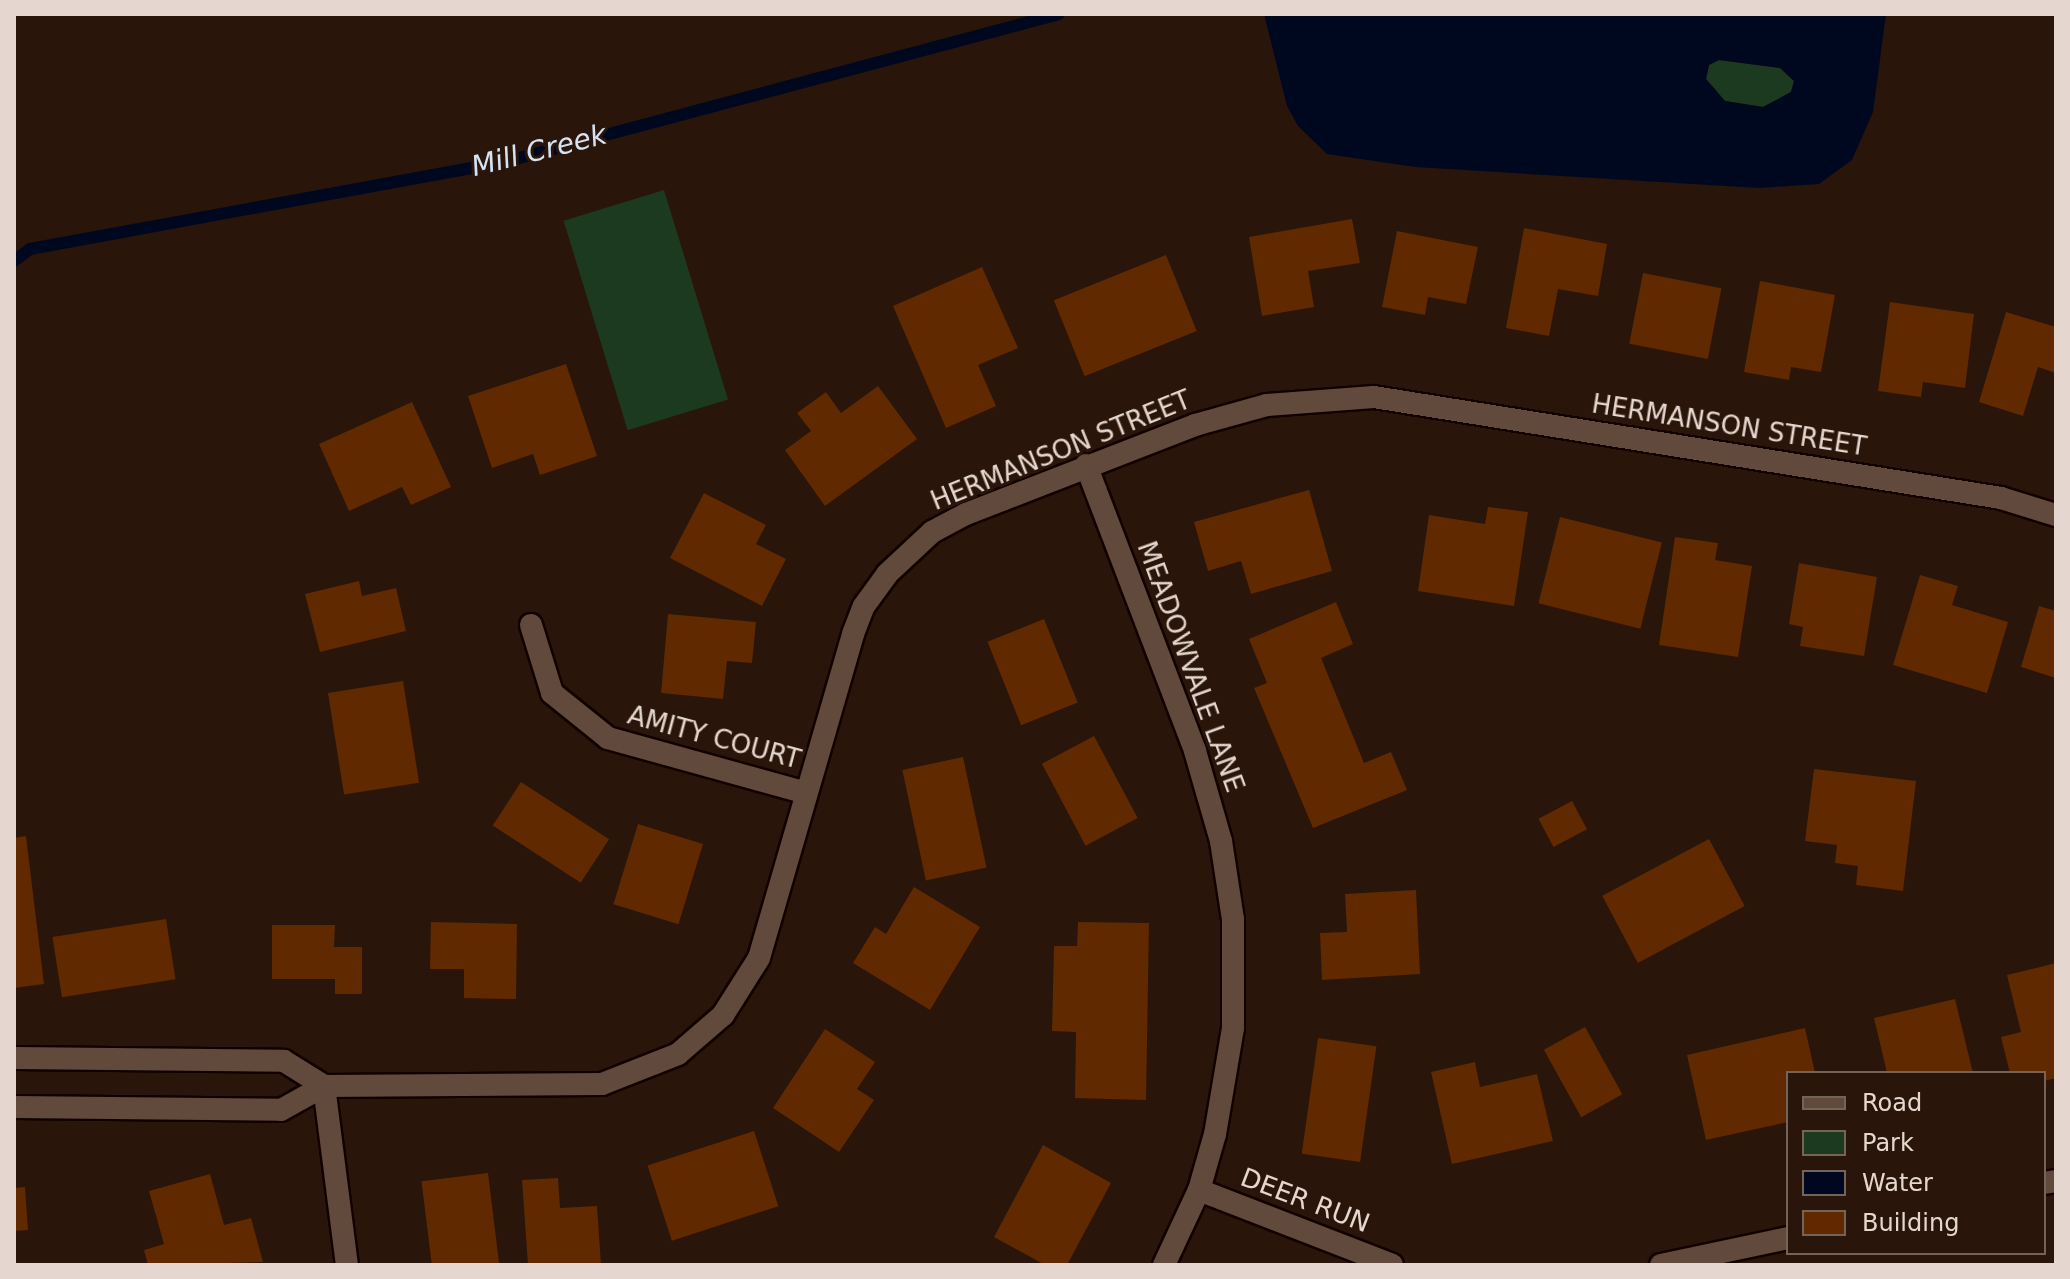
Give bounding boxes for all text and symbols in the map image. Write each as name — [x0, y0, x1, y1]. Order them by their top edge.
water label: Mill Creek — [468, 118, 610, 184]
street label: HERMANSON STREET — [926, 385, 1196, 517]
street label: HERMANSON STREET — [1589, 389, 1869, 463]
street label: MEADOWVALE LANE — [1130, 537, 1250, 797]
street label: AMITY COURT — [624, 700, 804, 776]
legend — [1786, 1071, 2046, 1255]
text: Road — [1862, 1089, 1922, 1117]
text: Park — [1862, 1129, 1914, 1157]
street label: DEER RUN — [1236, 1162, 1374, 1240]
text: Water — [1862, 1169, 1933, 1197]
text: Building — [1862, 1209, 1959, 1237]

